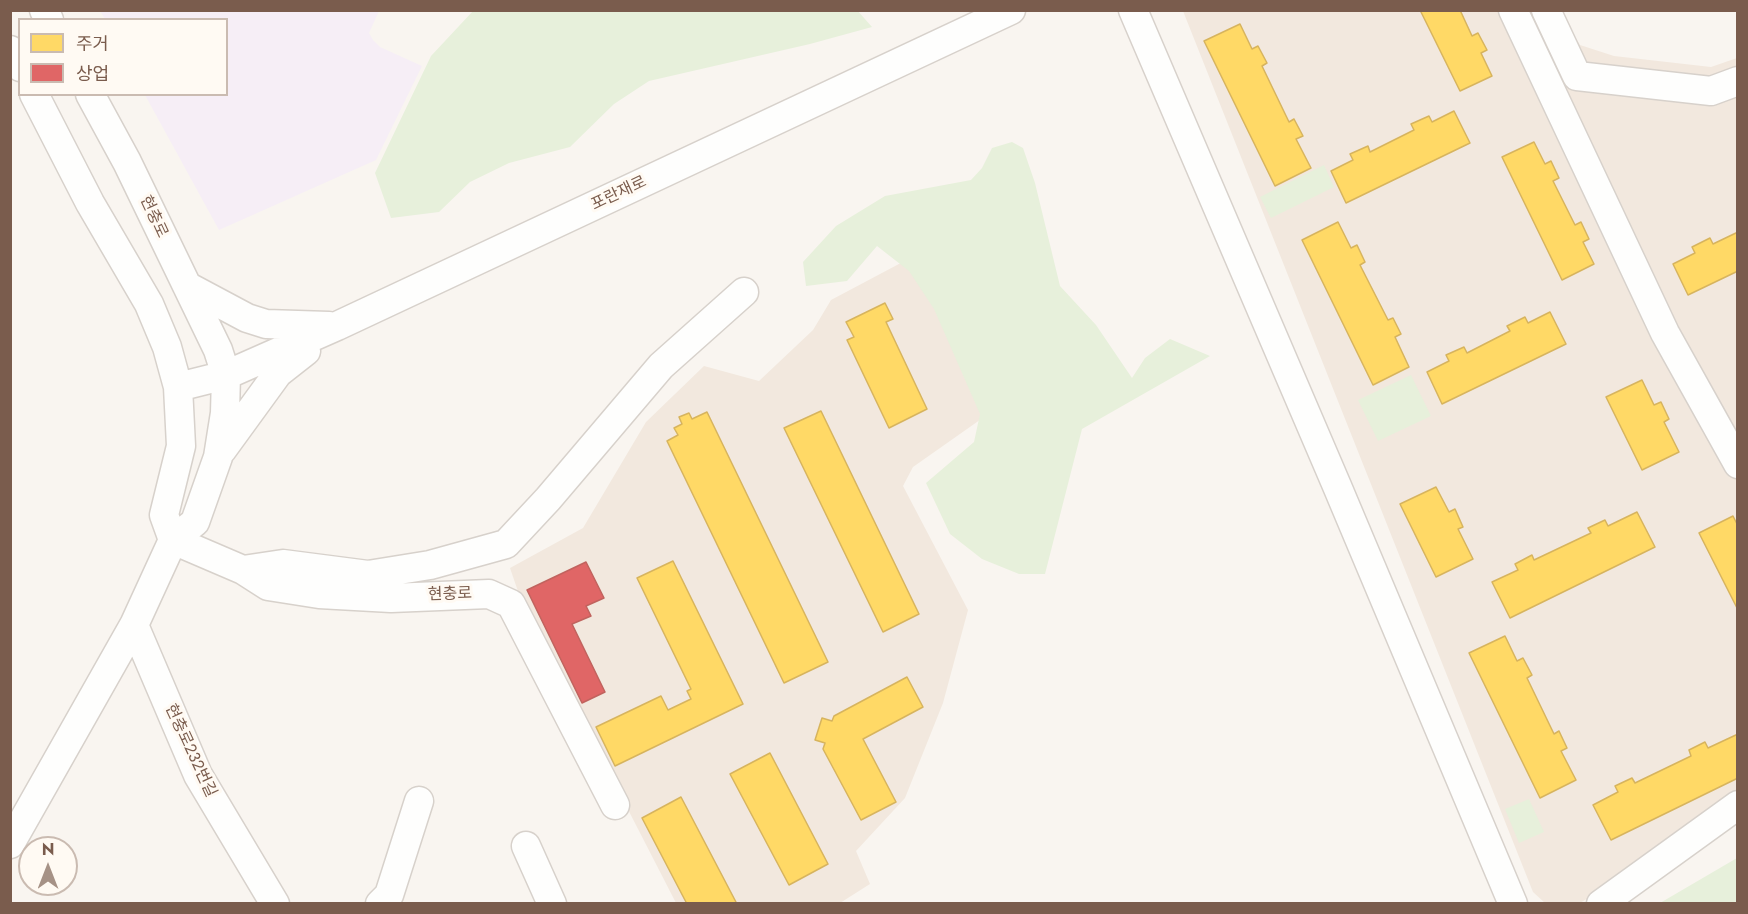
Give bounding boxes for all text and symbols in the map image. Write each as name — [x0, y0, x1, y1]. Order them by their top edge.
legend — [18, 18, 228, 96]
text: 주거 — [76, 31, 109, 57]
text: 상업 — [76, 61, 109, 87]
street label: 포란재로 — [588, 173, 650, 215]
street label: 현충로 — [135, 193, 171, 241]
street label: 현충로 — [428, 585, 472, 605]
street label: 현충로232번길 — [160, 701, 220, 801]
north arrow — [18, 836, 78, 896]
text: N — [42, 838, 54, 861]

